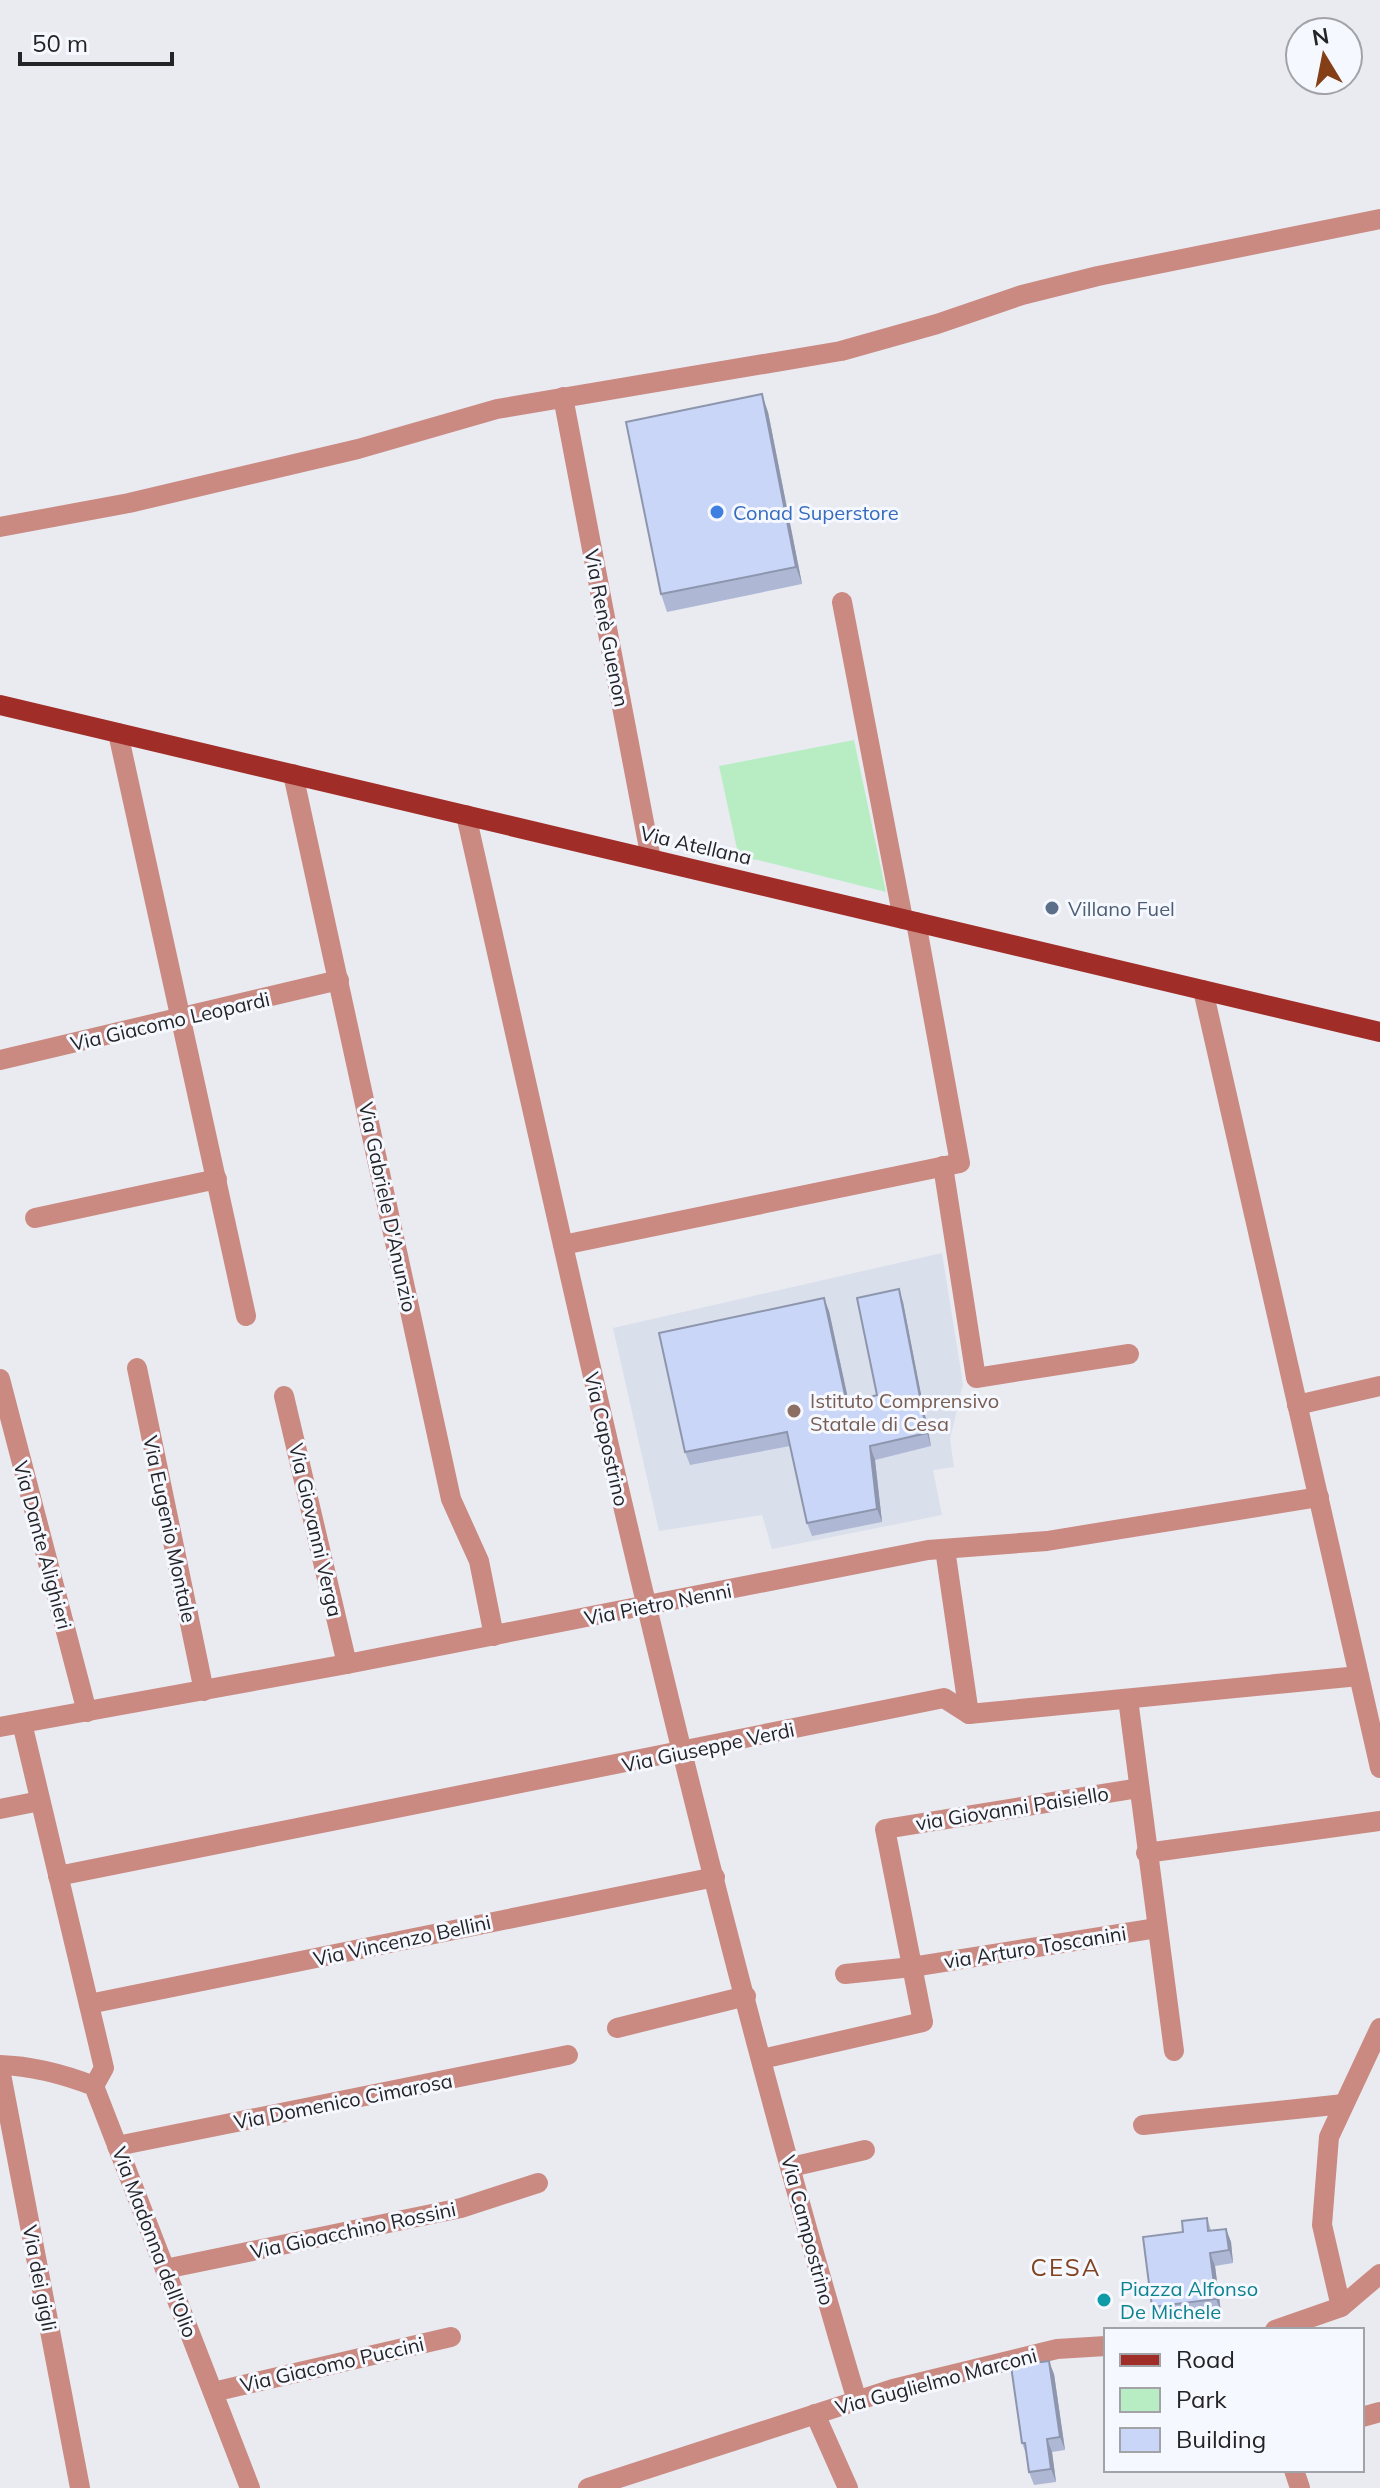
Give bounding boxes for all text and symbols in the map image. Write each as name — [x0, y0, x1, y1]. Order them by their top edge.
scale bar — [20, 16, 172, 66]
north arrow — [1284, 16, 1364, 96]
text: N — [1310, 21, 1331, 52]
text: 50 m — [32, 28, 88, 58]
place label: Conad Superstore — [733, 500, 899, 525]
marker: Conad Superstore — [708, 503, 726, 521]
street label: Via Renè Guenon — [579, 547, 635, 709]
street label: Via Atellana — [638, 820, 754, 870]
place label: Villano Fuel — [1068, 896, 1175, 921]
marker: Villano Fuel — [1043, 899, 1061, 917]
street label: Via Giacomo Leopardi — [68, 986, 272, 1056]
street label: Via Gabriele D'Anunzio — [354, 1100, 422, 1314]
street label: Via Capostrino — [579, 1370, 635, 1508]
place label: Istituto Comprensivo Statale di Cesa — [810, 1388, 999, 1436]
marker: Istituto Comprensivo Statale di Cesa — [785, 1402, 803, 1420]
street label: Via Eugenio Montale — [138, 1433, 202, 1625]
street label: Via Giovanni Verga — [284, 1441, 348, 1619]
street label: Via Dante Alighieri — [9, 1458, 77, 1632]
street label: Via Pietro Nenni — [582, 1577, 734, 1631]
street label: Via Giuseppe Verdi — [620, 1717, 796, 1777]
street label: via Giovanni Paisiello — [914, 1780, 1110, 1836]
street label: Via Vincenzo Bellini — [311, 1909, 493, 1971]
street label: via Arturo Toscanini — [942, 1920, 1128, 1974]
street label: Via Domenico Cimarosa — [232, 2068, 454, 2134]
street label: Via Madonna dell'Olio — [107, 2143, 203, 2341]
street label: Via Campostrino — [776, 2152, 840, 2308]
street label: Via Gioacchino Rossini — [248, 2196, 458, 2264]
street label: Via dei gigli — [18, 2223, 62, 2333]
district label: CESA — [1031, 2252, 1101, 2282]
place label: Piazza Alfonso De Michele — [1120, 2276, 1258, 2324]
marker: Piazza Alfonso De Michele — [1095, 2291, 1113, 2309]
legend — [1104, 2328, 1364, 2472]
street label: Via Giacomo Puccini — [238, 2331, 426, 2397]
street label: Via Guglielmo Marconi — [833, 2342, 1039, 2420]
text: Road — [1176, 2344, 1235, 2374]
text: Park — [1176, 2384, 1227, 2414]
text: Building — [1176, 2424, 1266, 2454]

